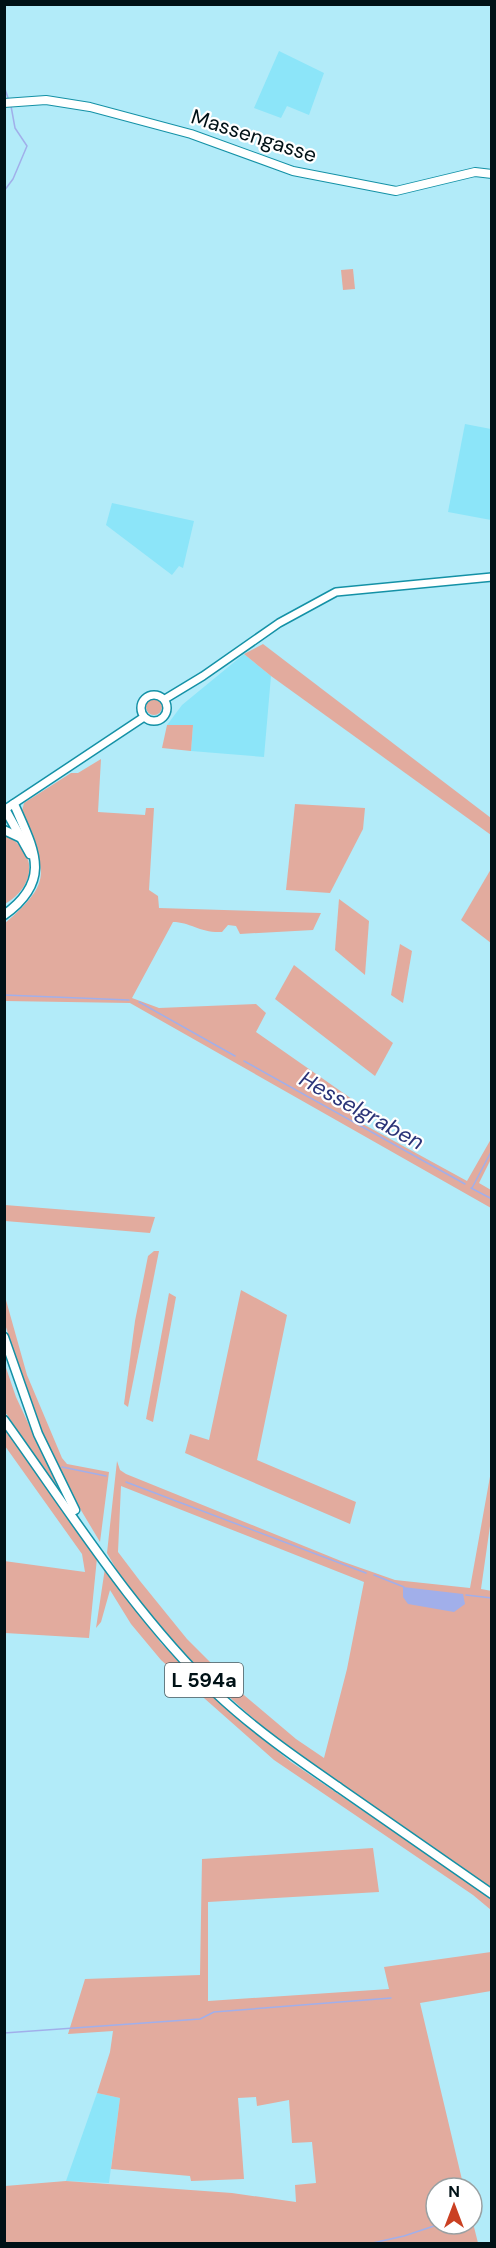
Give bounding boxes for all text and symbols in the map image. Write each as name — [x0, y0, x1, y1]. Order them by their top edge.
street label: Massengasse — [188, 103, 320, 169]
water label: Hesselgraben — [294, 1064, 429, 1157]
road number: L 594a — [165, 1663, 243, 1697]
north arrow — [424, 2176, 484, 2236]
text: N — [448, 2181, 460, 2202]

